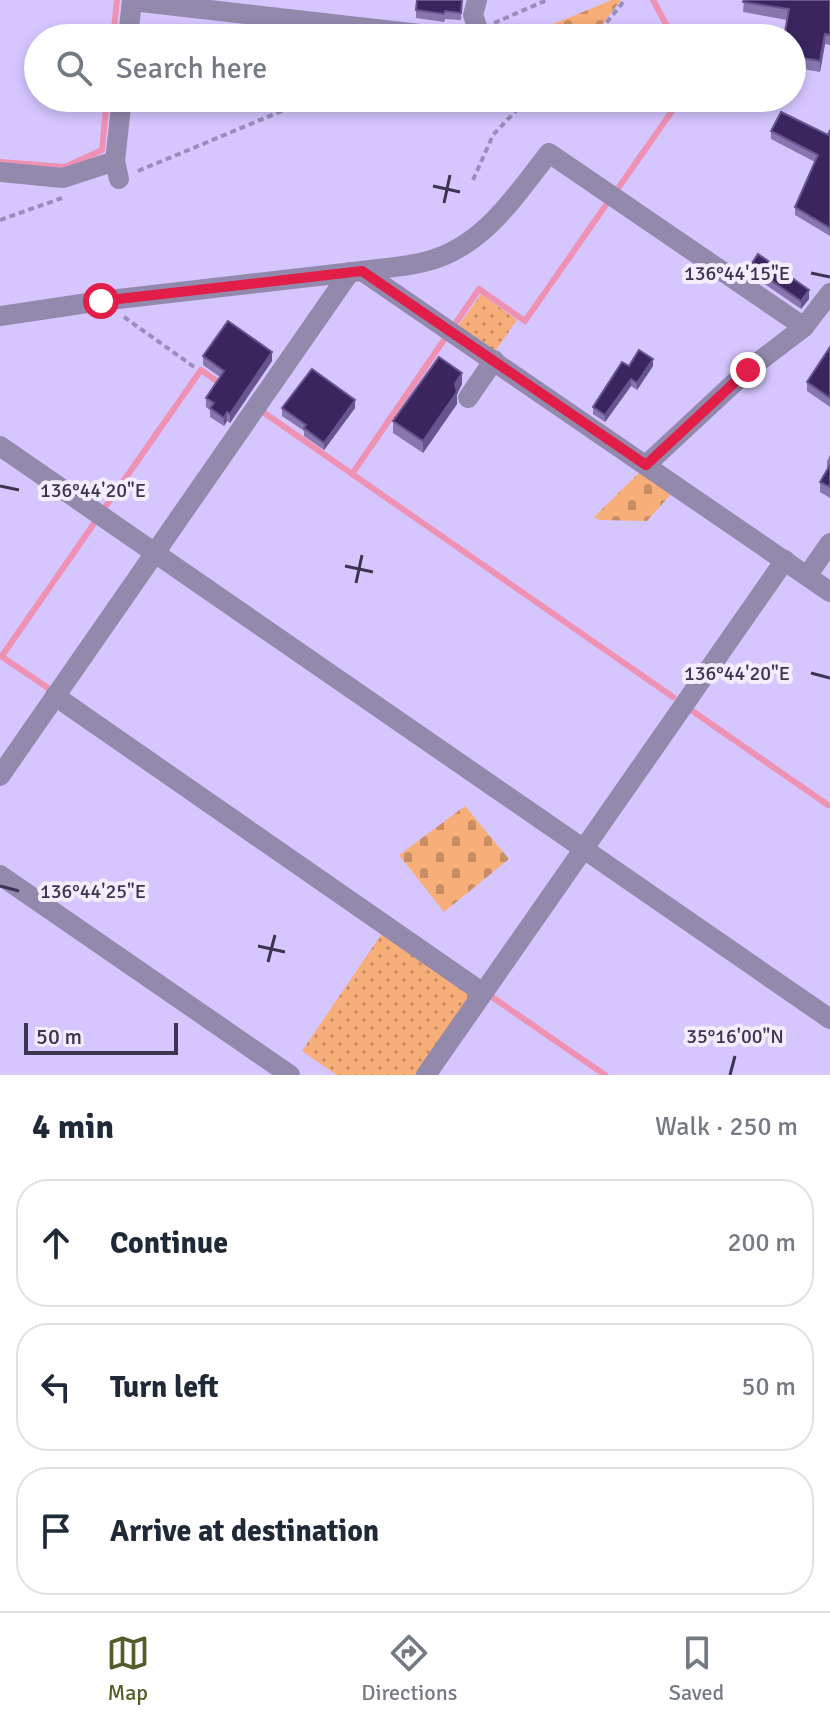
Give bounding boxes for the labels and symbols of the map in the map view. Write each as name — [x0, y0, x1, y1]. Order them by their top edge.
text: 136°44'15"E — [684, 261, 790, 286]
route start — [83, 283, 119, 319]
route end — [730, 352, 766, 388]
text: 136°44'20"E — [40, 478, 146, 503]
text: 136°44'20"E — [684, 661, 790, 686]
text: 136°44'25"E — [40, 879, 146, 904]
scale bar — [24, 1019, 178, 1055]
text: 35°16'00"N — [686, 1024, 784, 1049]

